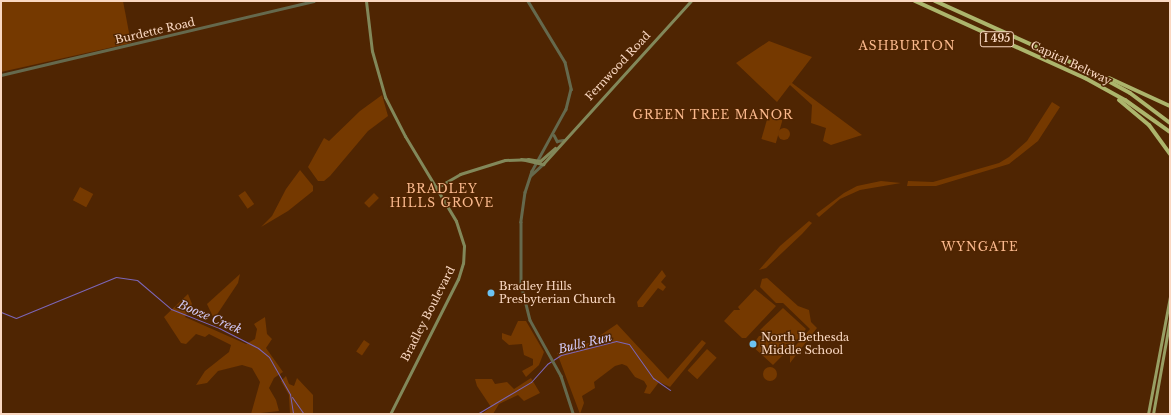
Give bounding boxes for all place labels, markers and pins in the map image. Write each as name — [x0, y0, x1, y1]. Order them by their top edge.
place label: Bradley Hills Presbyterian Church — [499, 280, 616, 306]
marker: Bradley Hills Presbyterian Church — [486, 288, 496, 298]
place label: North Bethesda Middle School — [761, 331, 849, 357]
marker: North Bethesda Middle School — [748, 339, 758, 349]

